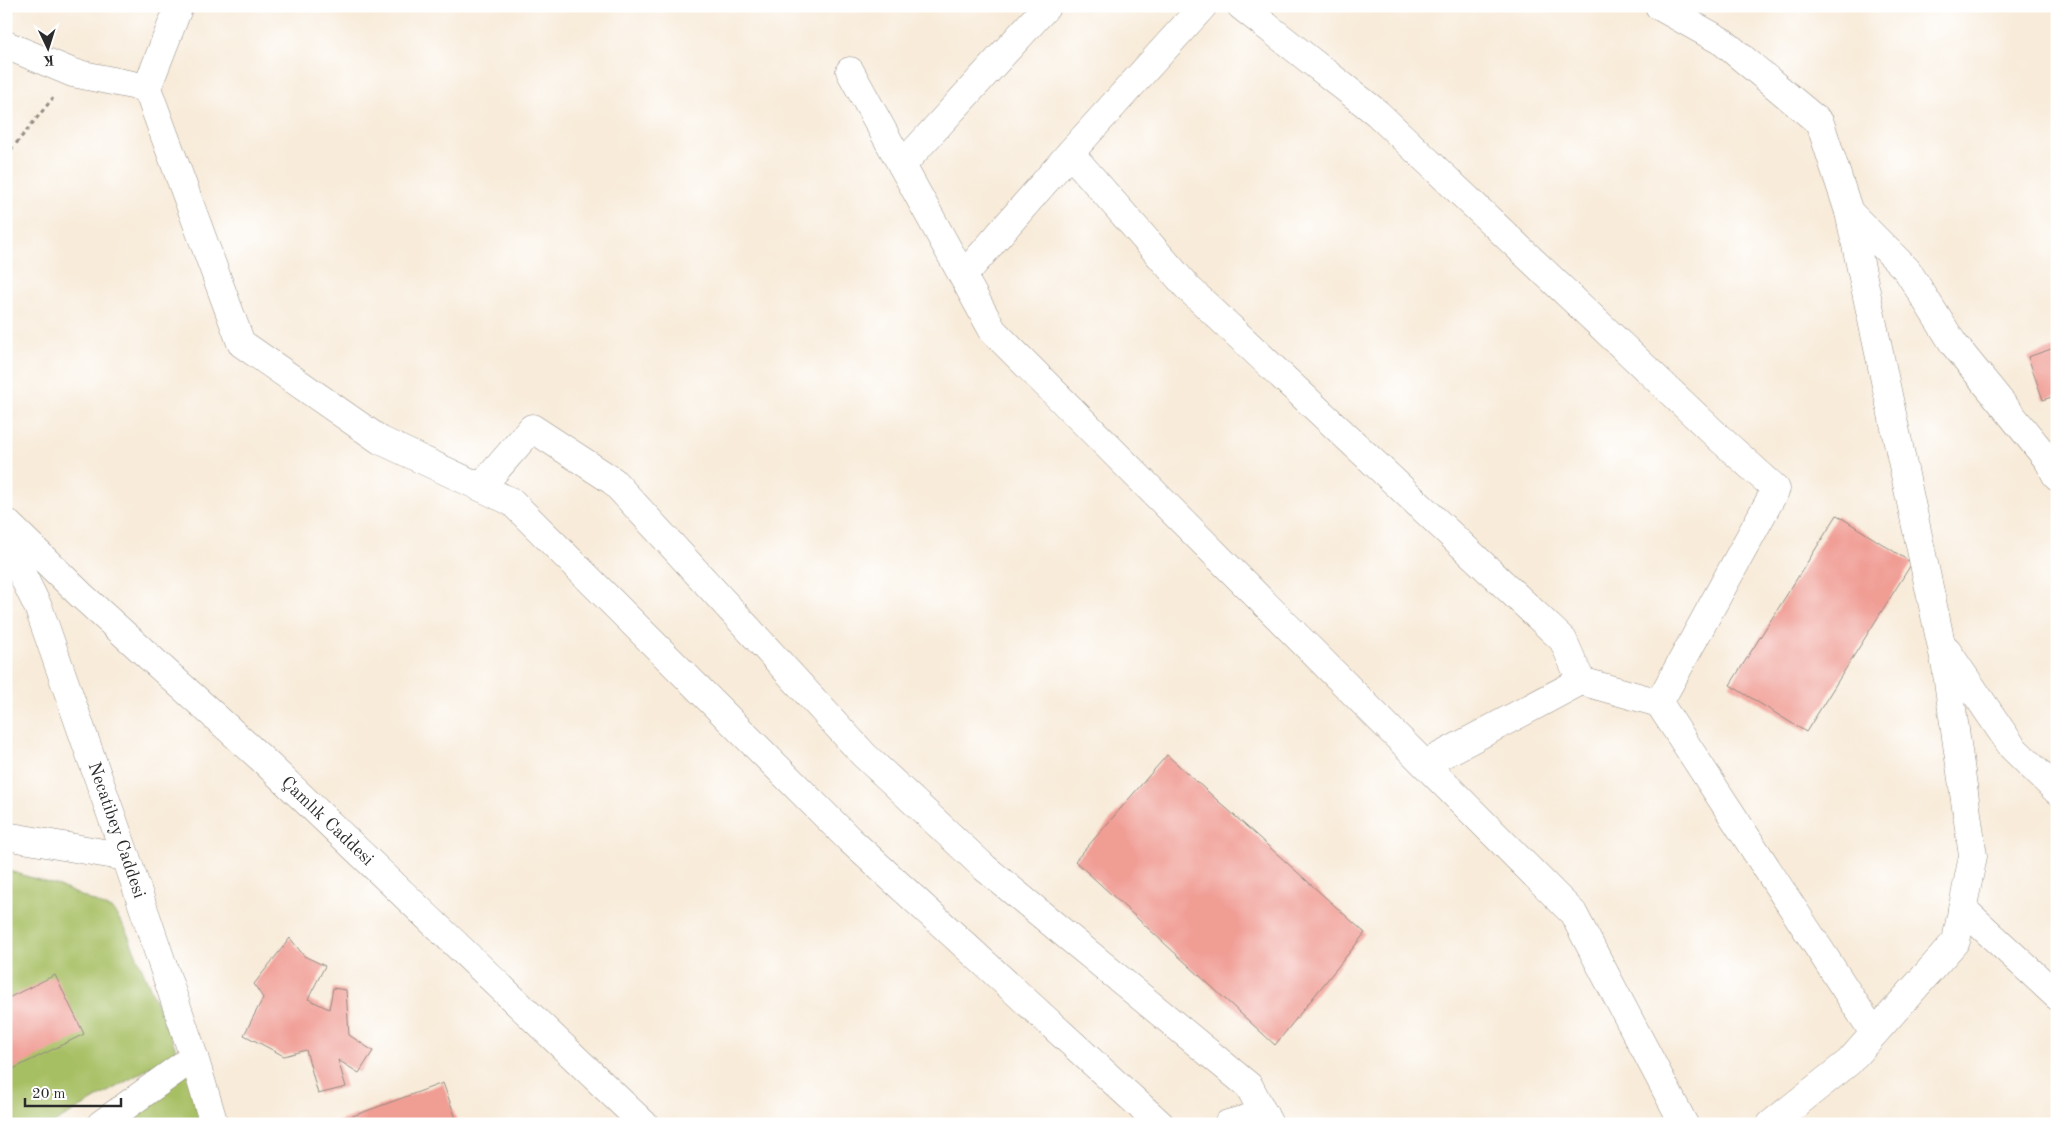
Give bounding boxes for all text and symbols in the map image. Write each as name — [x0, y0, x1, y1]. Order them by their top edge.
north arrow — [22, 22, 72, 72]
text: K — [43, 53, 55, 67]
street label: Necatibey Caddesi — [84, 760, 148, 901]
street label: Çamlık Caddesi — [277, 773, 377, 869]
scale bar — [25, 1075, 121, 1107]
text: 20 m — [32, 1087, 66, 1102]

